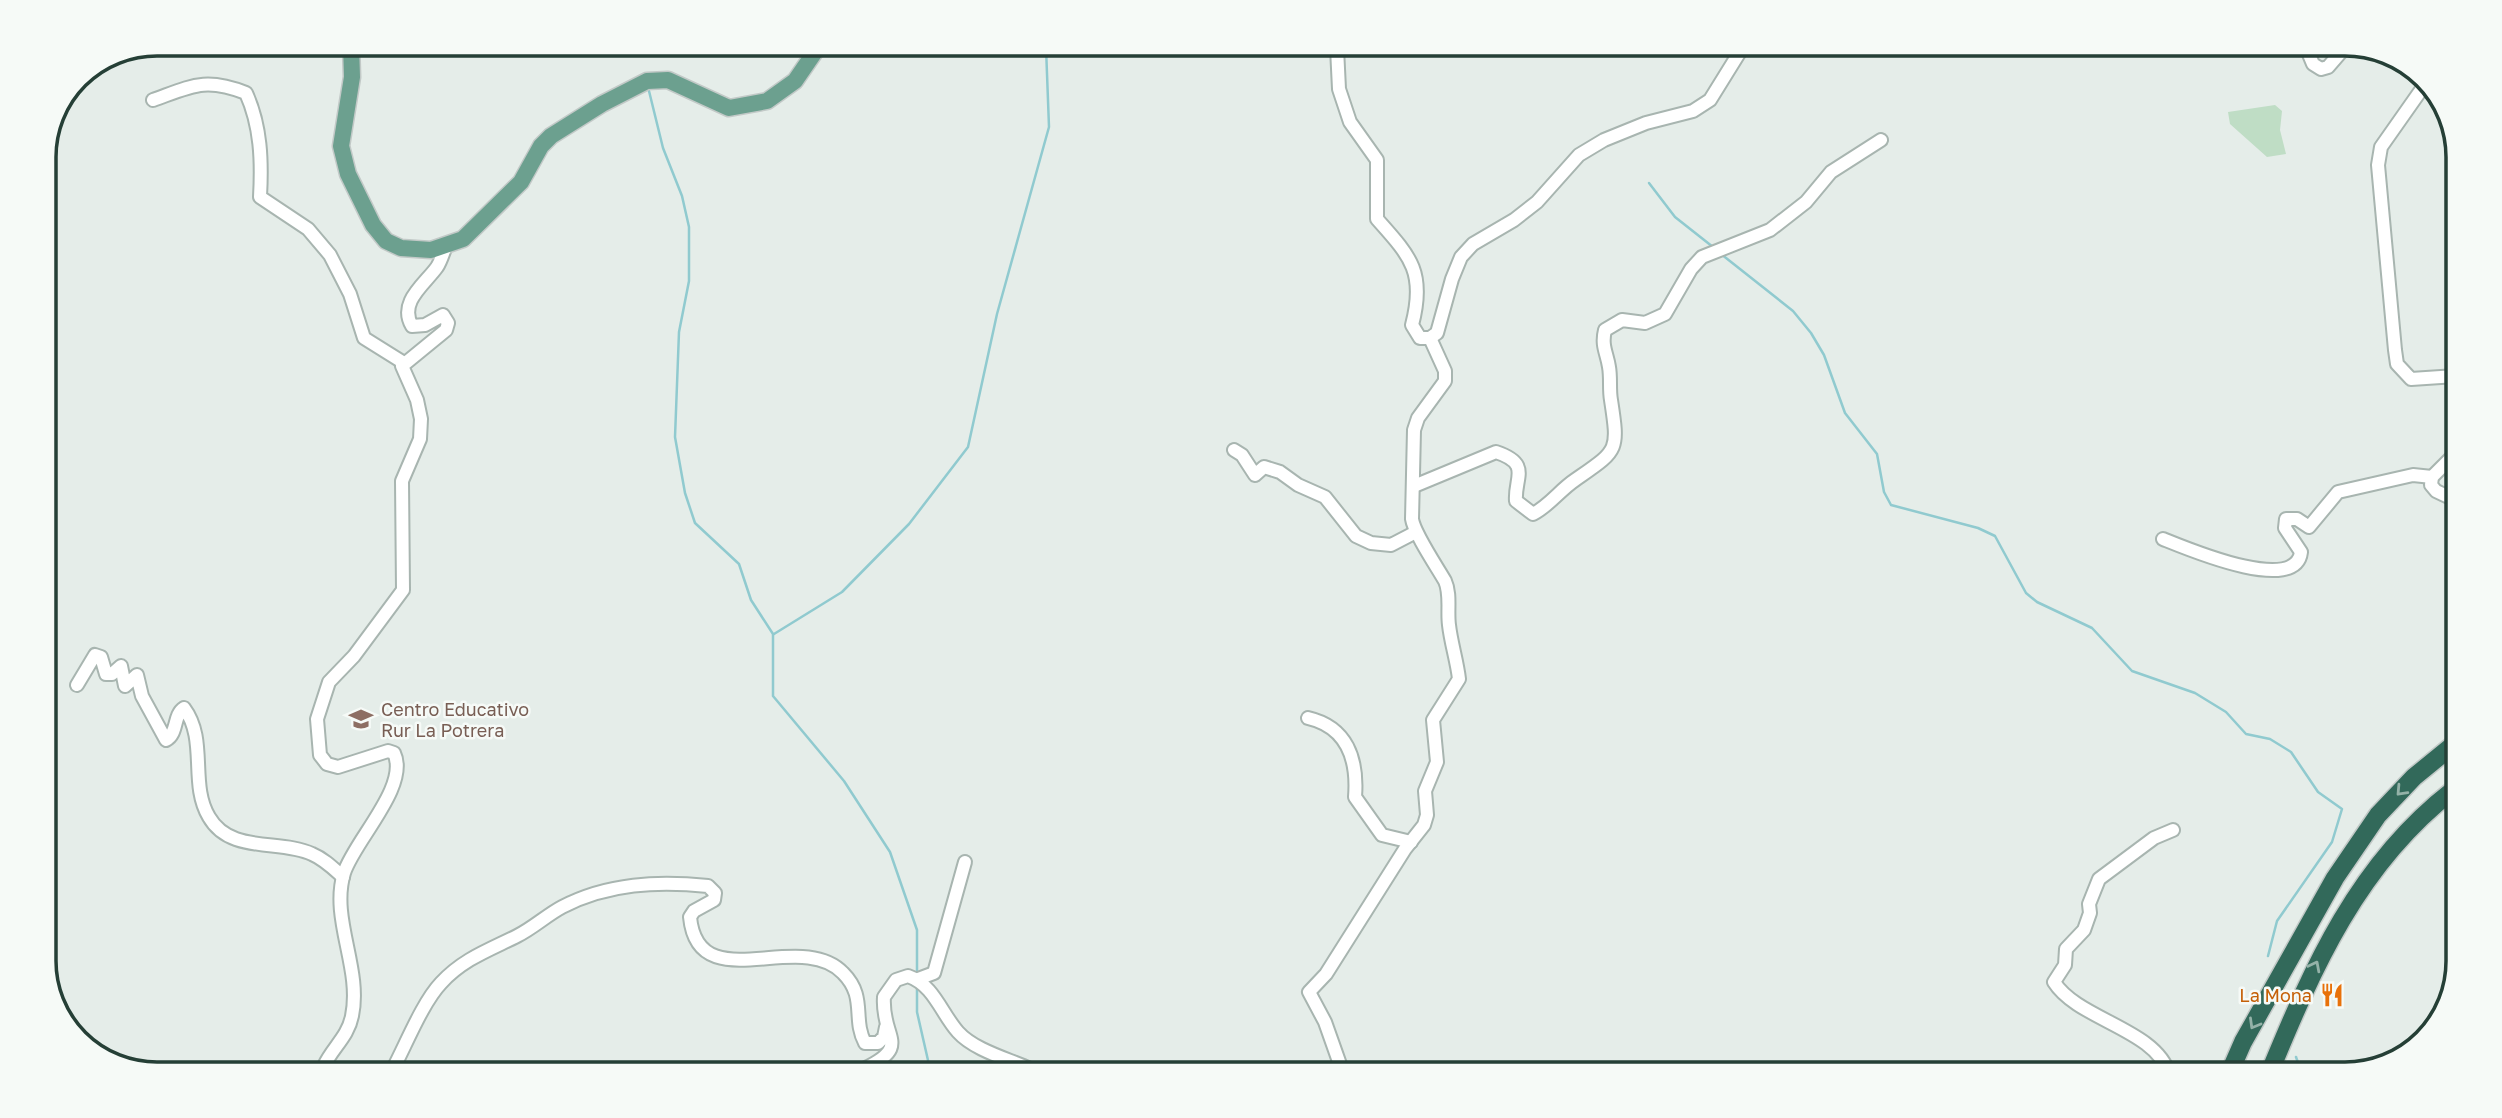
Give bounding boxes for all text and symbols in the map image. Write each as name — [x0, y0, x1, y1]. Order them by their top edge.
place label: Centro Educativo Rur La Potrera — [381, 698, 529, 741]
school or university icon: Centro Educativo Rur La Potrera — [347, 705, 375, 733]
one-way arrow — [2396, 783, 2409, 796]
one-way arrow — [2306, 961, 2320, 973]
restaurant icon: La Mona — [2318, 981, 2346, 1009]
place label: La Mona — [2239, 984, 2312, 1006]
one-way arrow — [2249, 1016, 2262, 1029]

